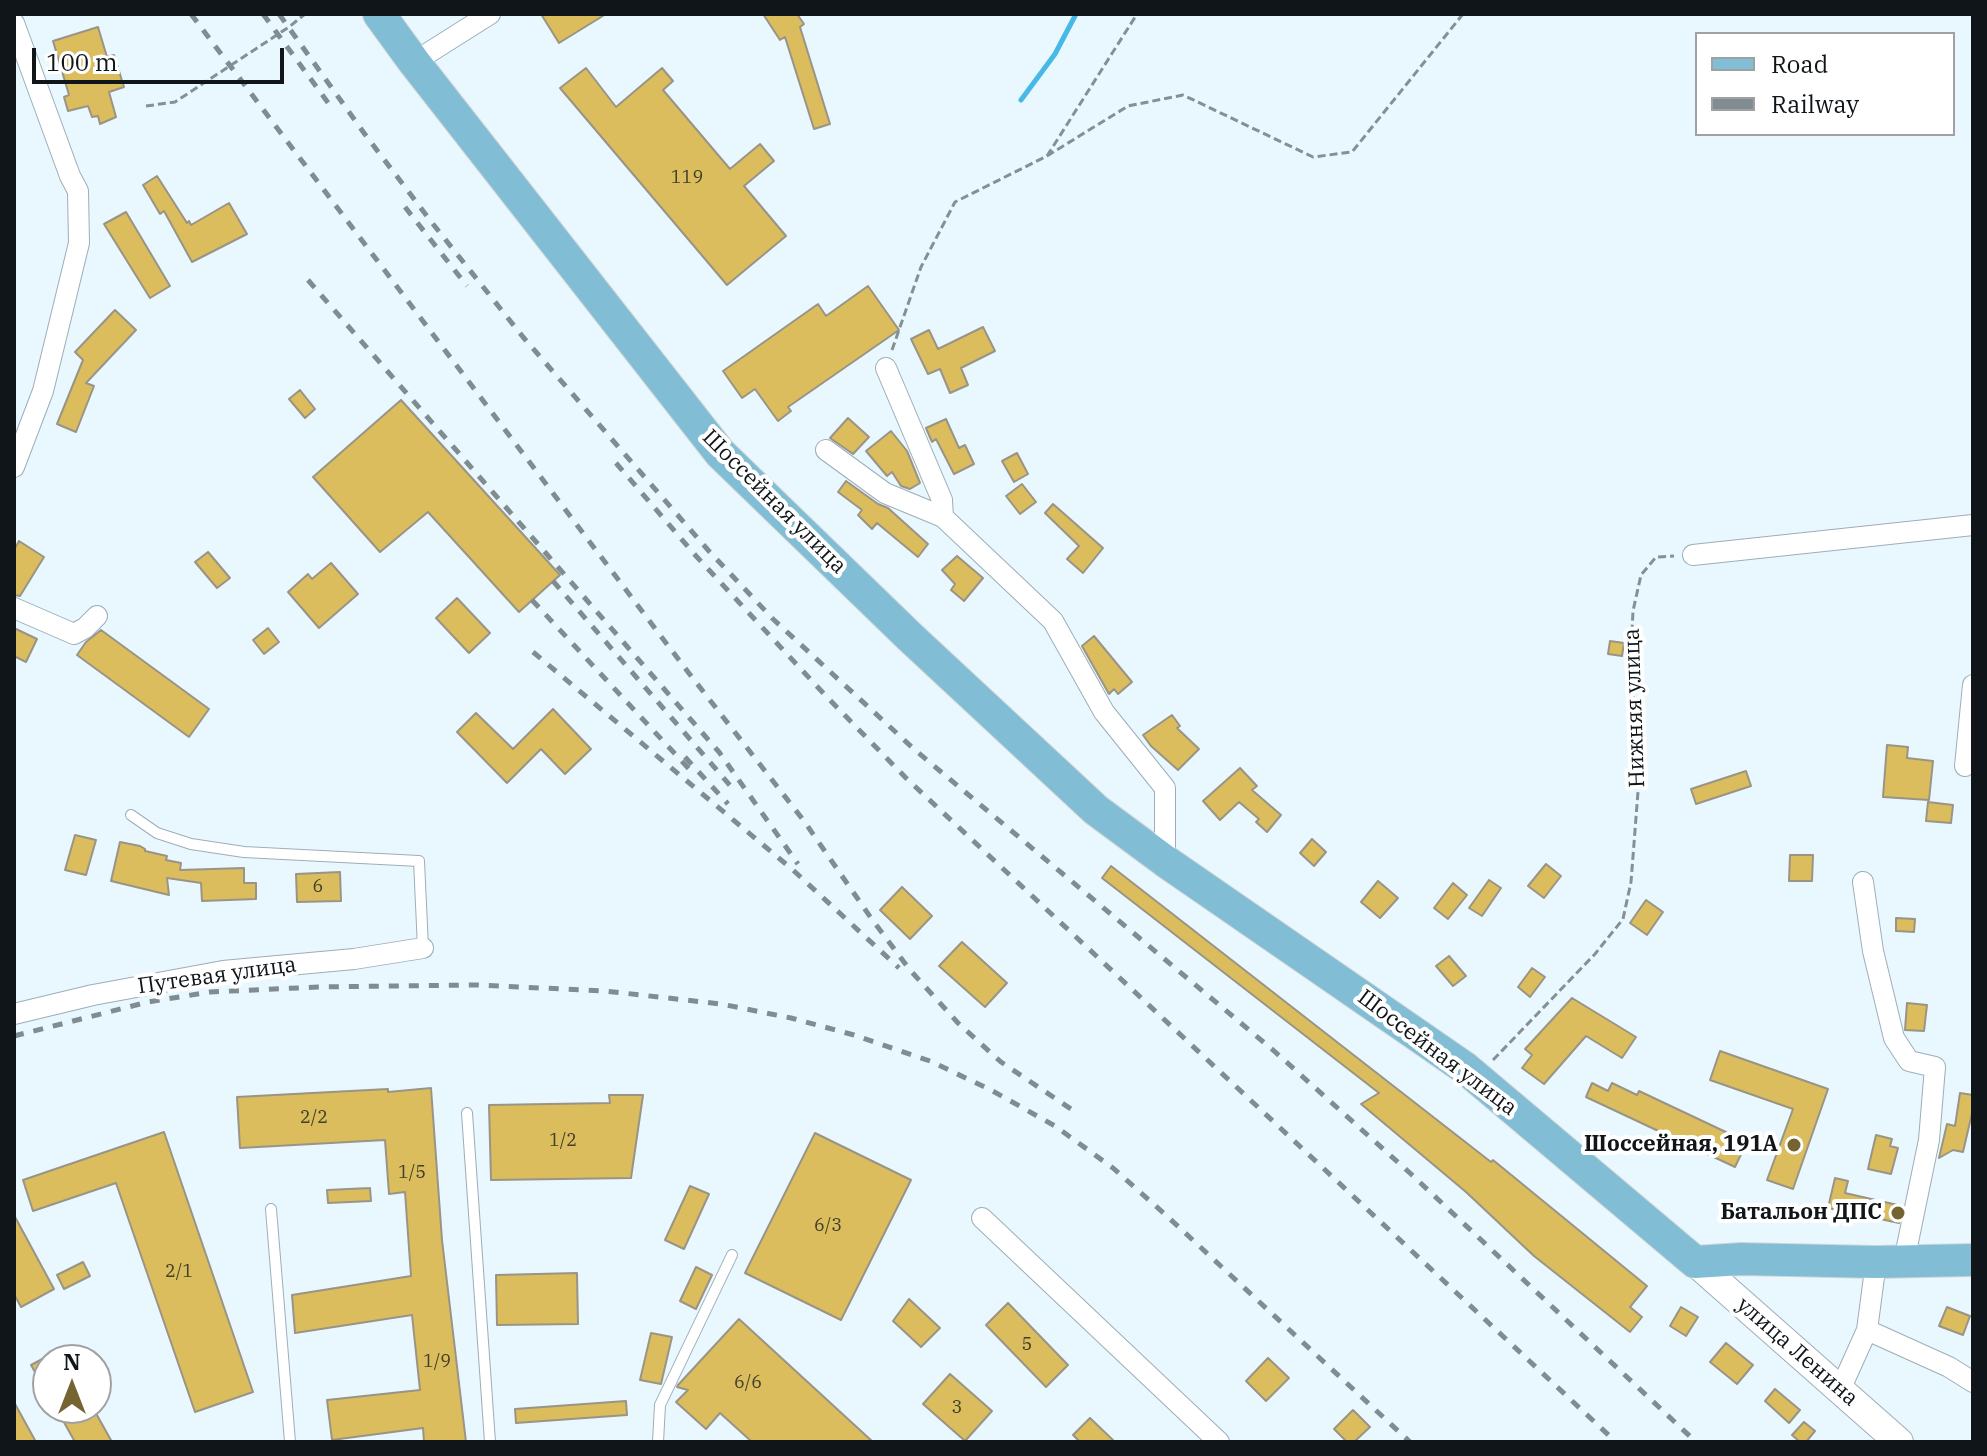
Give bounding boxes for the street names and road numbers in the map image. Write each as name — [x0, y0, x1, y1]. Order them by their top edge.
street label: Шоссейная улица — [696, 424, 852, 580]
street label: Нижняя улица — [1619, 628, 1651, 788]
street label: Путевая улица — [136, 952, 298, 1000]
street label: Шоссейная улица — [1352, 984, 1522, 1122]
street label: улица Ленина — [1731, 1292, 1863, 1412]

